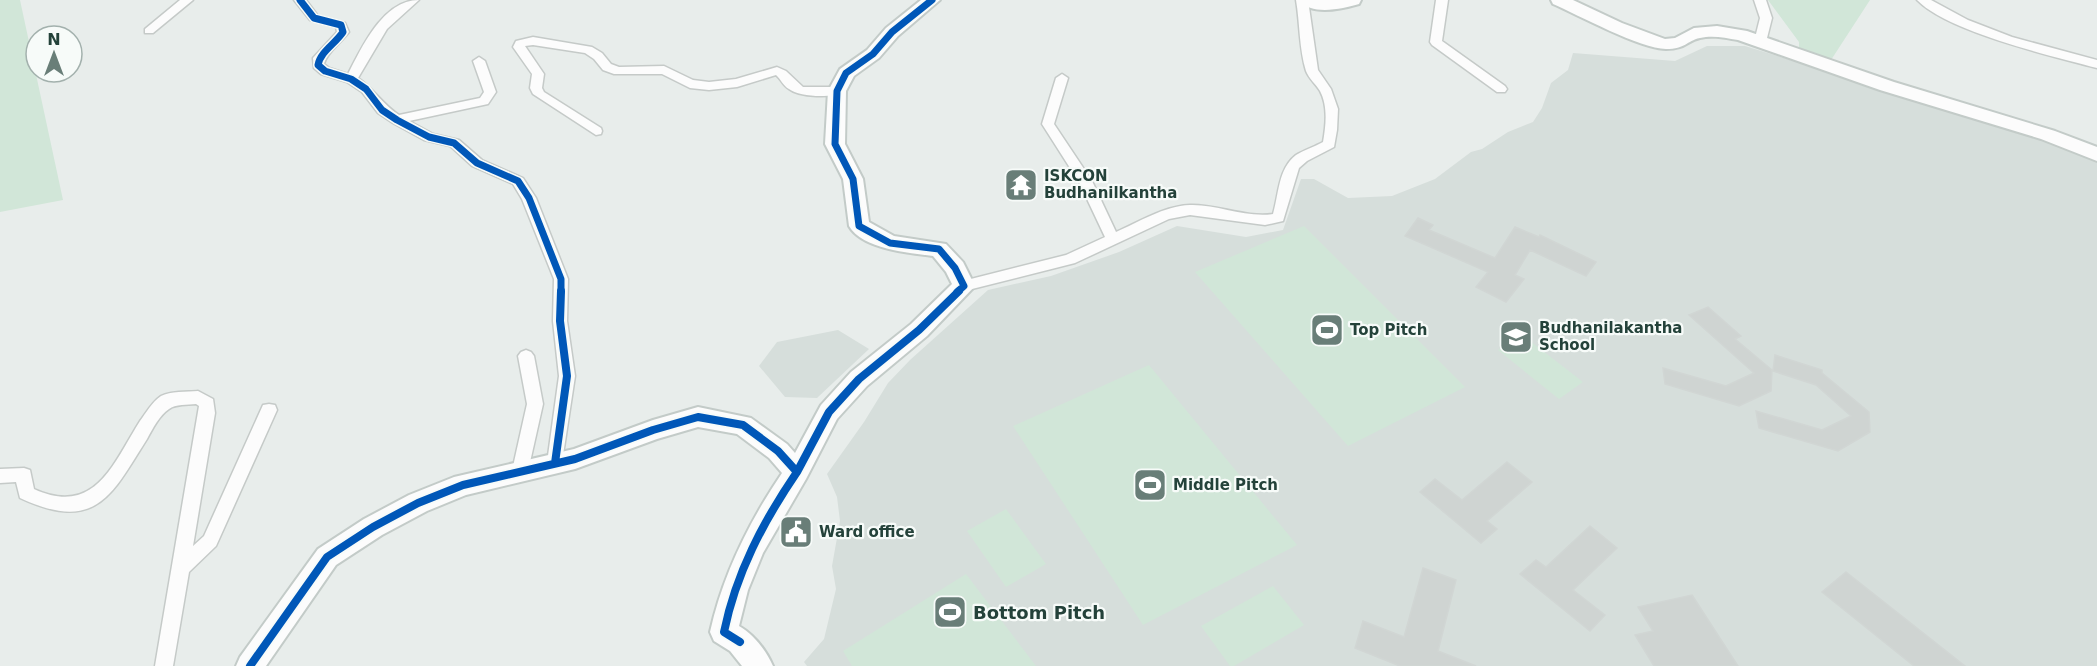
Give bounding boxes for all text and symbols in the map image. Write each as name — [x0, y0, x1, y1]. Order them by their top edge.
north arrow — [24, 24, 84, 84]
text: N — [47, 30, 61, 49]
temple icon: ISKCON Budhanilkantha — [1003, 167, 1039, 203]
place label: ISKCON Budhanilkantha — [1044, 167, 1177, 202]
sports icon: Top Pitch — [1309, 312, 1345, 348]
school or university icon: Budhanilakantha School — [1498, 319, 1534, 355]
place label: Budhanilakantha School — [1539, 319, 1682, 354]
place label: Top Pitch — [1350, 321, 1427, 339]
sports icon: Middle Pitch — [1132, 467, 1168, 503]
place label: Middle Pitch — [1173, 476, 1278, 494]
public building icon: Ward office — [778, 514, 814, 550]
place label: Ward office — [819, 523, 915, 541]
sports icon: Bottom Pitch — [932, 594, 968, 630]
place label: Bottom Pitch — [973, 602, 1105, 623]

